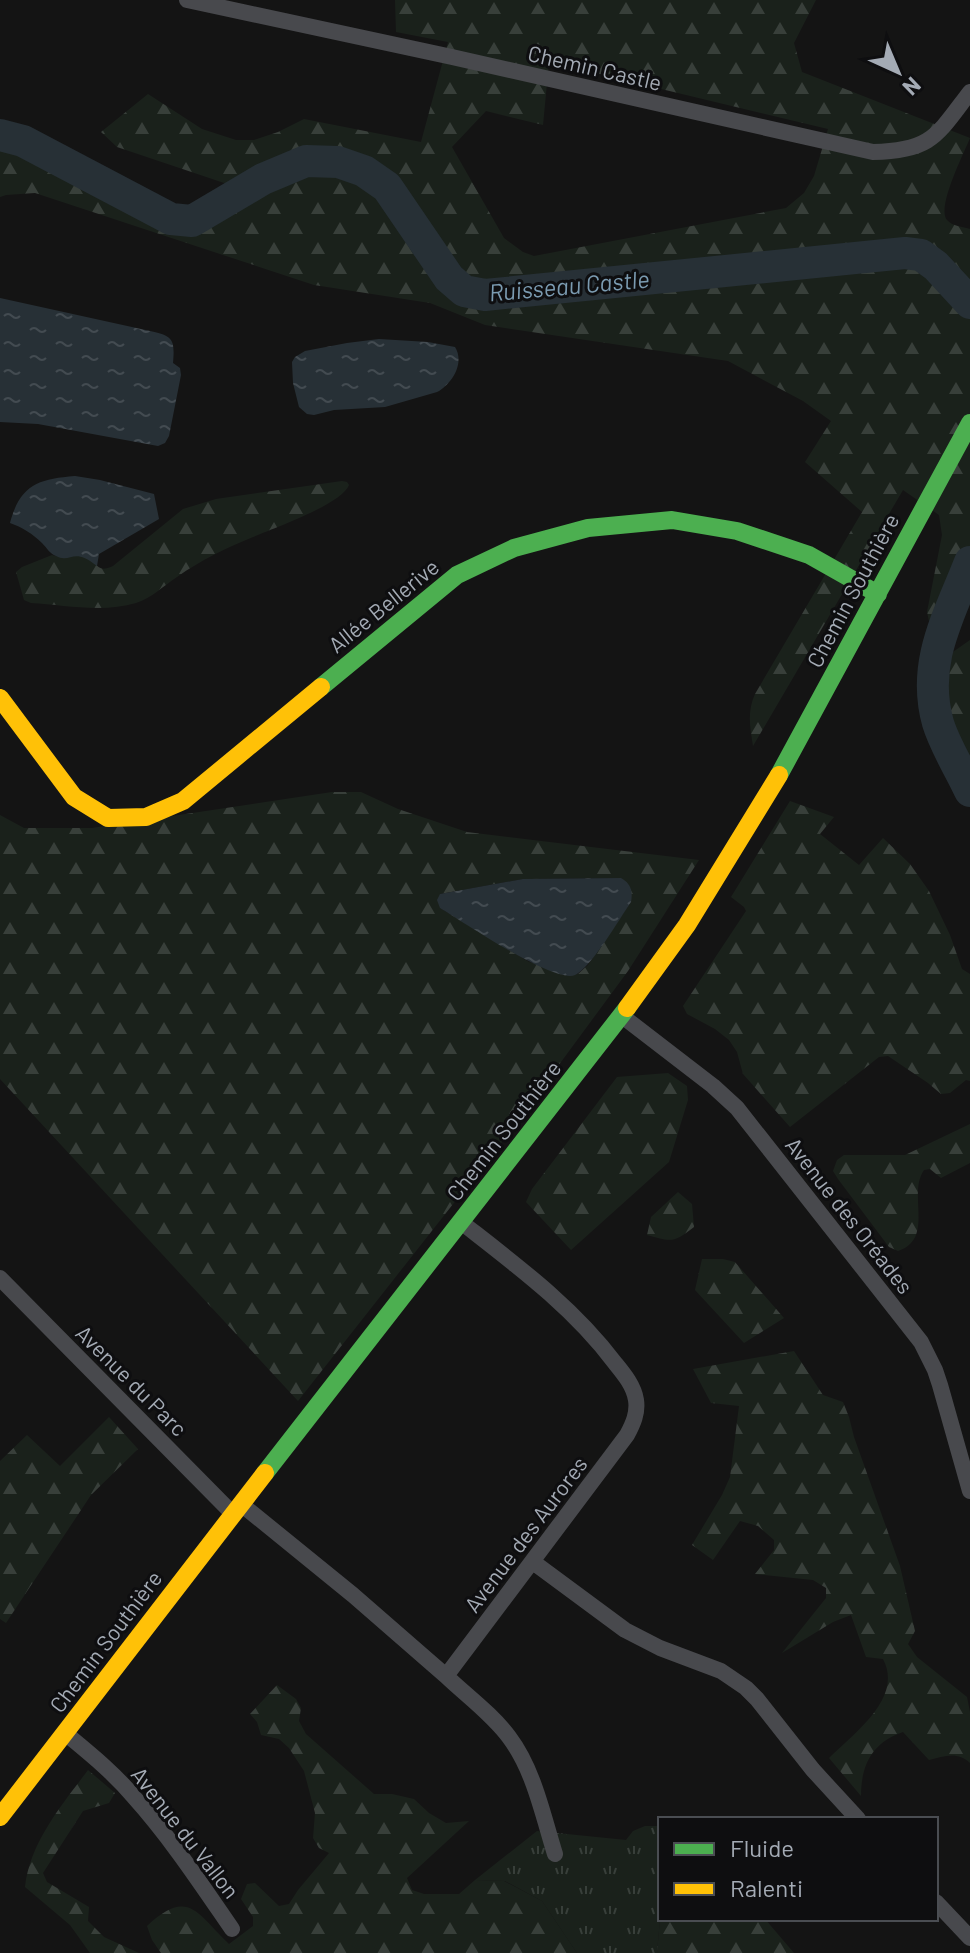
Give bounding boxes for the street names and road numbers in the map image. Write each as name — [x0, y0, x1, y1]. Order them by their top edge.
street label: Chemin Castle — [525, 39, 665, 95]
street label: Chemin Southière — [801, 509, 903, 671]
street label: Allée Bellerive — [323, 553, 443, 657]
street label: Chemin Southière — [440, 1055, 566, 1205]
street label: Avenue des Oréades — [781, 1132, 919, 1298]
street label: Avenue du Parc — [71, 1319, 193, 1441]
street label: Avenue des Aurores — [458, 1451, 592, 1617]
street label: Chemin Southière — [43, 1565, 167, 1717]
street label: Avenue du Vallon — [127, 1761, 245, 1903]

